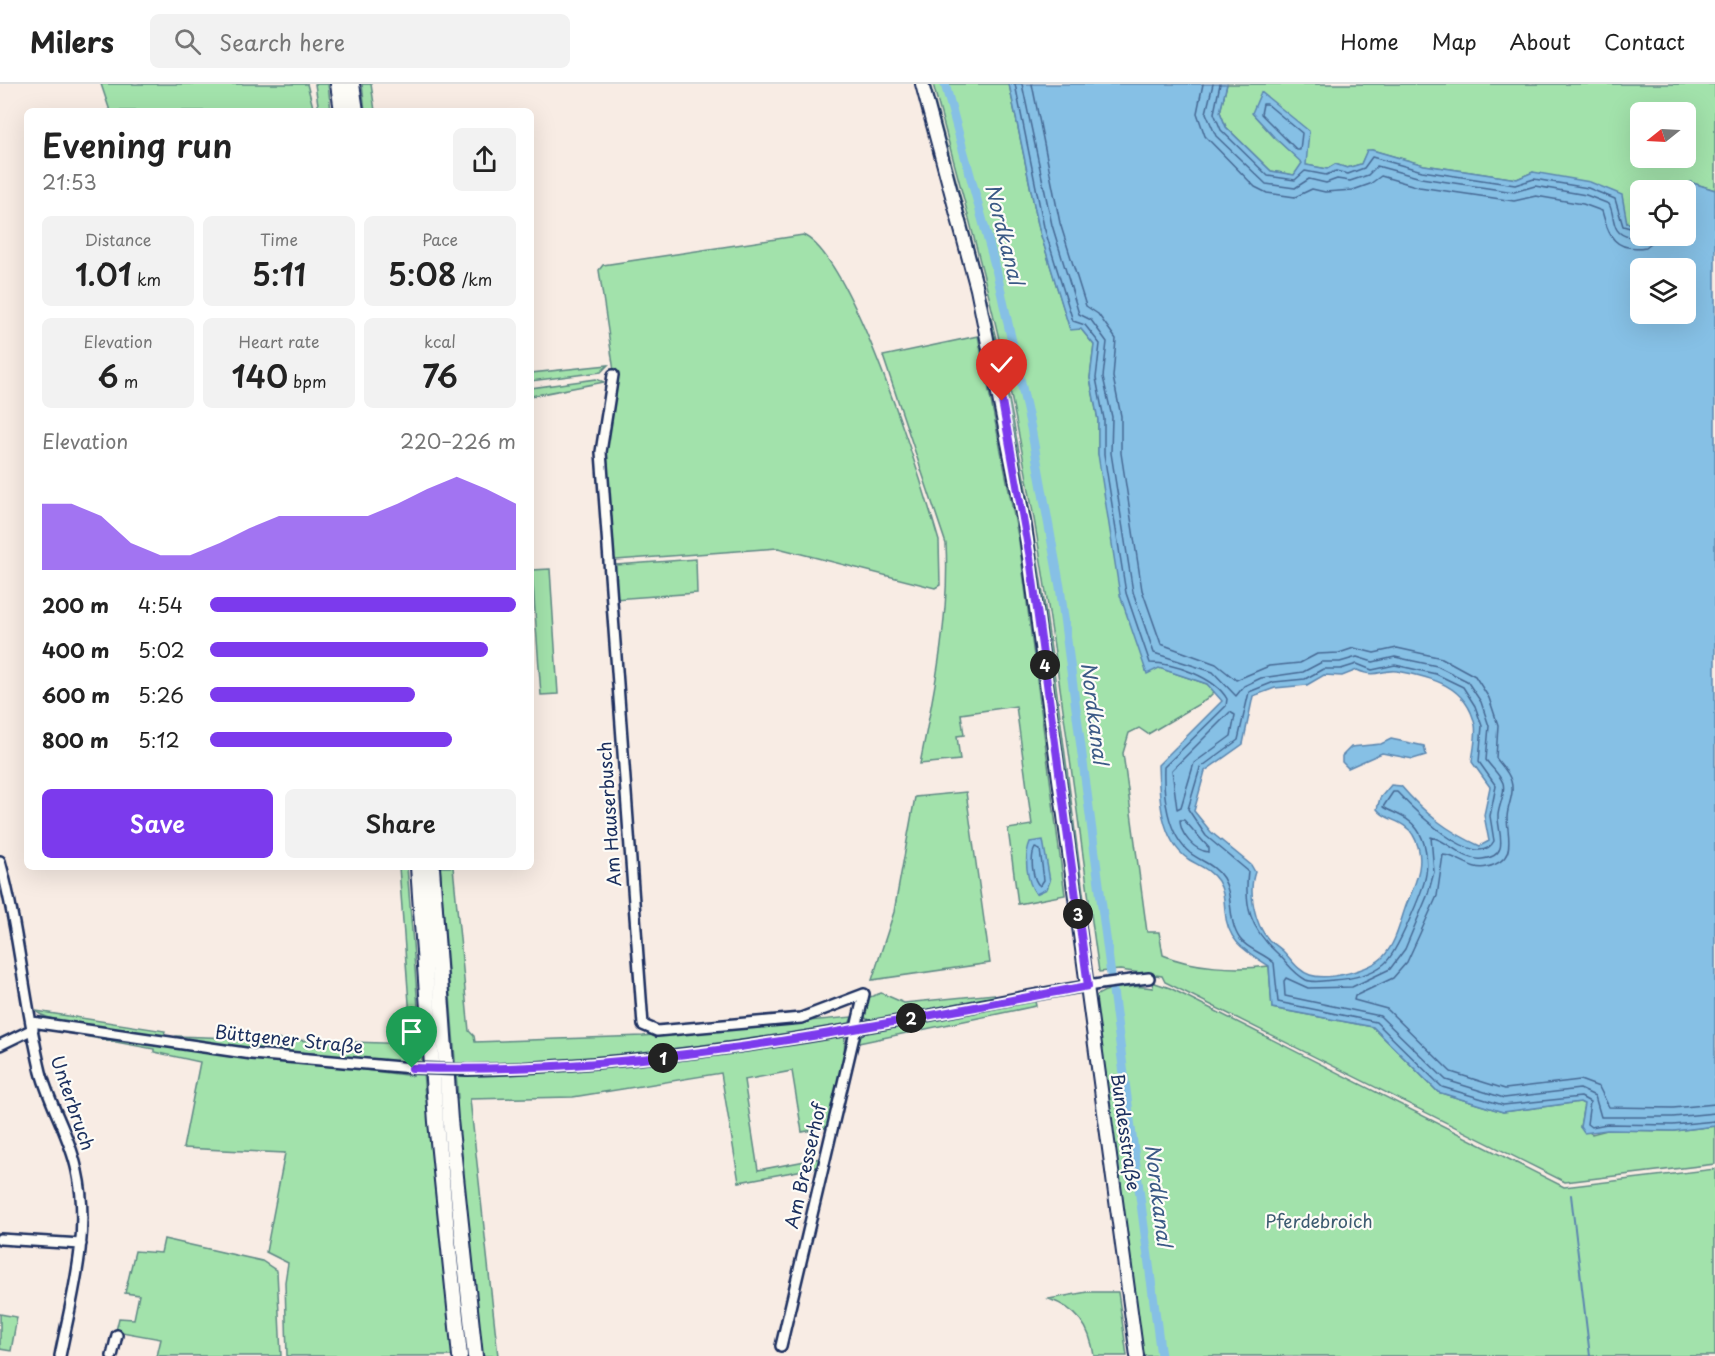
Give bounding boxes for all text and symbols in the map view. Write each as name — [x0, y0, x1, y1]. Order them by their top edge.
search box — [150, 14, 570, 68]
text: Milers — [30, 20, 114, 63]
icon: search — [171, 25, 204, 58]
text: Search here — [219, 25, 345, 58]
text: Home — [1340, 25, 1399, 57]
text: Map — [1432, 25, 1477, 57]
text: About — [1510, 25, 1571, 57]
text: Contact — [1604, 25, 1685, 57]
north arrow — [1630, 102, 1696, 168]
map controls — [1630, 102, 1696, 324]
text: Evening run — [42, 119, 233, 169]
button: share — [453, 128, 516, 191]
text: 21:53 — [42, 167, 97, 197]
water label: Nordkanal — [978, 180, 1033, 291]
button: locate — [1630, 180, 1696, 246]
text: Distance — [84, 227, 152, 251]
text: Time — [260, 227, 298, 251]
text: Pace — [422, 227, 458, 251]
text: 1.01 — [75, 251, 132, 296]
text: 5:11 — [252, 251, 306, 296]
text: 5:08 — [388, 251, 457, 296]
button: layers — [1630, 258, 1696, 324]
text: km — [132, 267, 161, 291]
text: /km — [457, 267, 492, 291]
text: Elevation — [83, 329, 153, 353]
text: Heart rate — [239, 329, 319, 353]
text: kcal — [424, 329, 456, 353]
pin — [976, 339, 1027, 401]
icon: check — [985, 348, 1018, 381]
text: 6 — [98, 353, 119, 398]
text: 140 — [232, 353, 288, 398]
text: 76 — [422, 353, 458, 398]
text: m — [119, 369, 138, 393]
text: bpm — [288, 369, 326, 393]
text: Elevation — [42, 426, 128, 456]
text: 220–226 m — [400, 426, 516, 456]
text: 200 m — [42, 590, 109, 620]
text: 4:54 — [138, 590, 183, 620]
text: 400 m — [42, 635, 110, 665]
text: 5:02 — [138, 635, 185, 665]
pin: 4 — [1030, 650, 1060, 680]
text: 4 — [1040, 653, 1050, 677]
water label: Nordkanal — [1074, 660, 1117, 769]
text: 600 m — [42, 680, 110, 710]
text: 5:26 — [138, 680, 184, 710]
text: 800 m — [42, 725, 109, 755]
text: 5:12 — [138, 725, 180, 755]
street label: Am Hauserbusch — [590, 741, 627, 888]
button: Save — [42, 789, 273, 858]
button: Share — [285, 789, 516, 858]
pin: 3 — [1063, 899, 1093, 929]
text: 3 — [1073, 902, 1083, 926]
pin: 2 — [896, 1003, 926, 1033]
pin — [386, 1006, 437, 1068]
text: 2 — [905, 1006, 917, 1030]
icon: arrive — [395, 1015, 428, 1048]
street label: Büttgener Straße — [214, 1017, 365, 1060]
pin: 1 — [648, 1043, 678, 1073]
text: 1 — [659, 1046, 667, 1070]
street label: Unterbruch — [45, 1051, 102, 1154]
street label: Bundesstraße — [1105, 1071, 1148, 1192]
street label: Am Bresserhof — [777, 1098, 833, 1231]
water label: Nordkanal — [1138, 1142, 1181, 1251]
park label: Pferdebroich — [1265, 1207, 1373, 1234]

